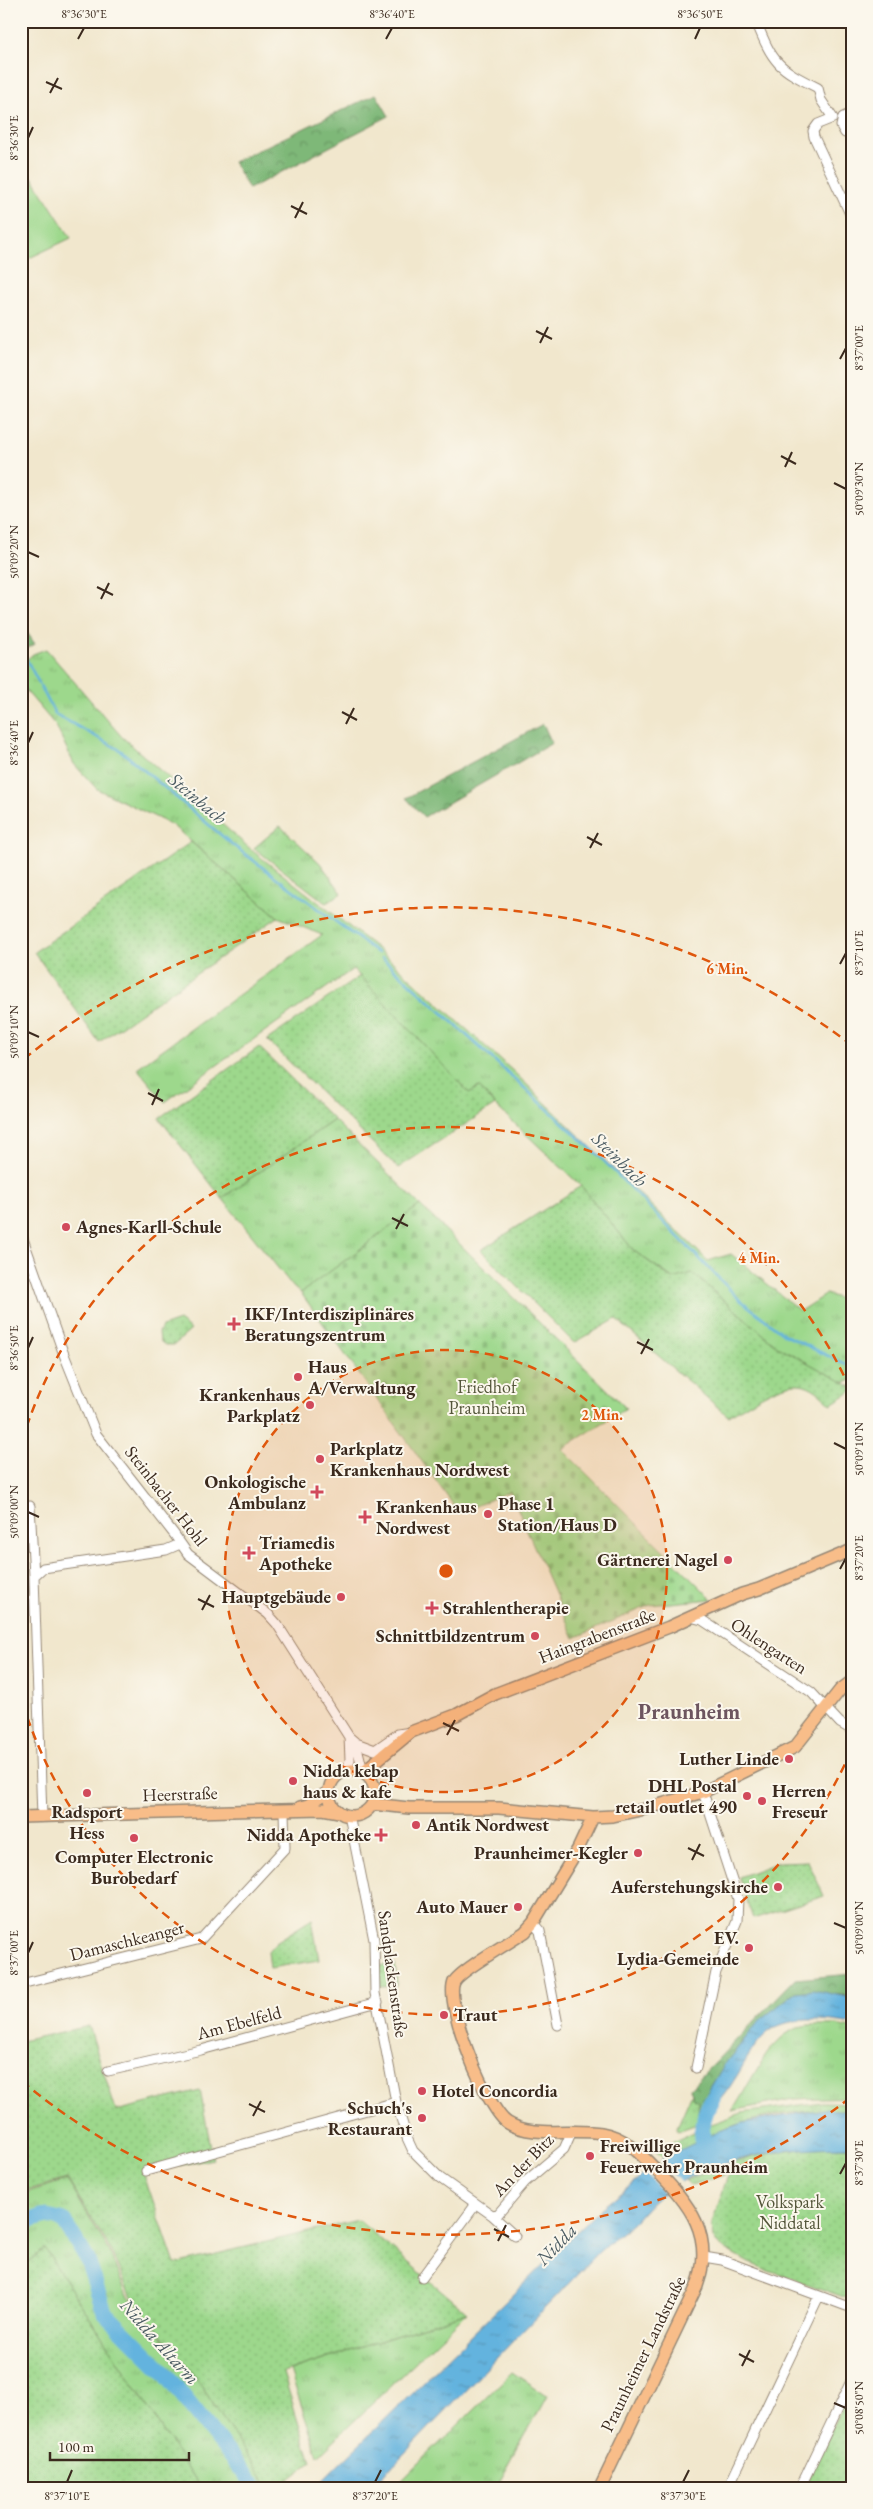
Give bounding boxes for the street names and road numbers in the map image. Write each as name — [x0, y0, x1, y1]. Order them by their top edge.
street label: Steinbacher Hohl — [120, 1441, 213, 1550]
street label: Haingrabenstraße — [535, 1603, 658, 1668]
street label: Ohlengarten — [727, 1612, 812, 1679]
street label: Heerstraße — [142, 1781, 218, 1806]
street label: Sandplackenstraße — [373, 1909, 414, 2039]
street label: Damaschkeanger — [67, 1915, 187, 1966]
street label: Am Ebelfeld — [193, 2000, 285, 2045]
street label: An der Bitz — [486, 2128, 558, 2202]
street label: Praunheimer Landstraße — [595, 2272, 690, 2435]

